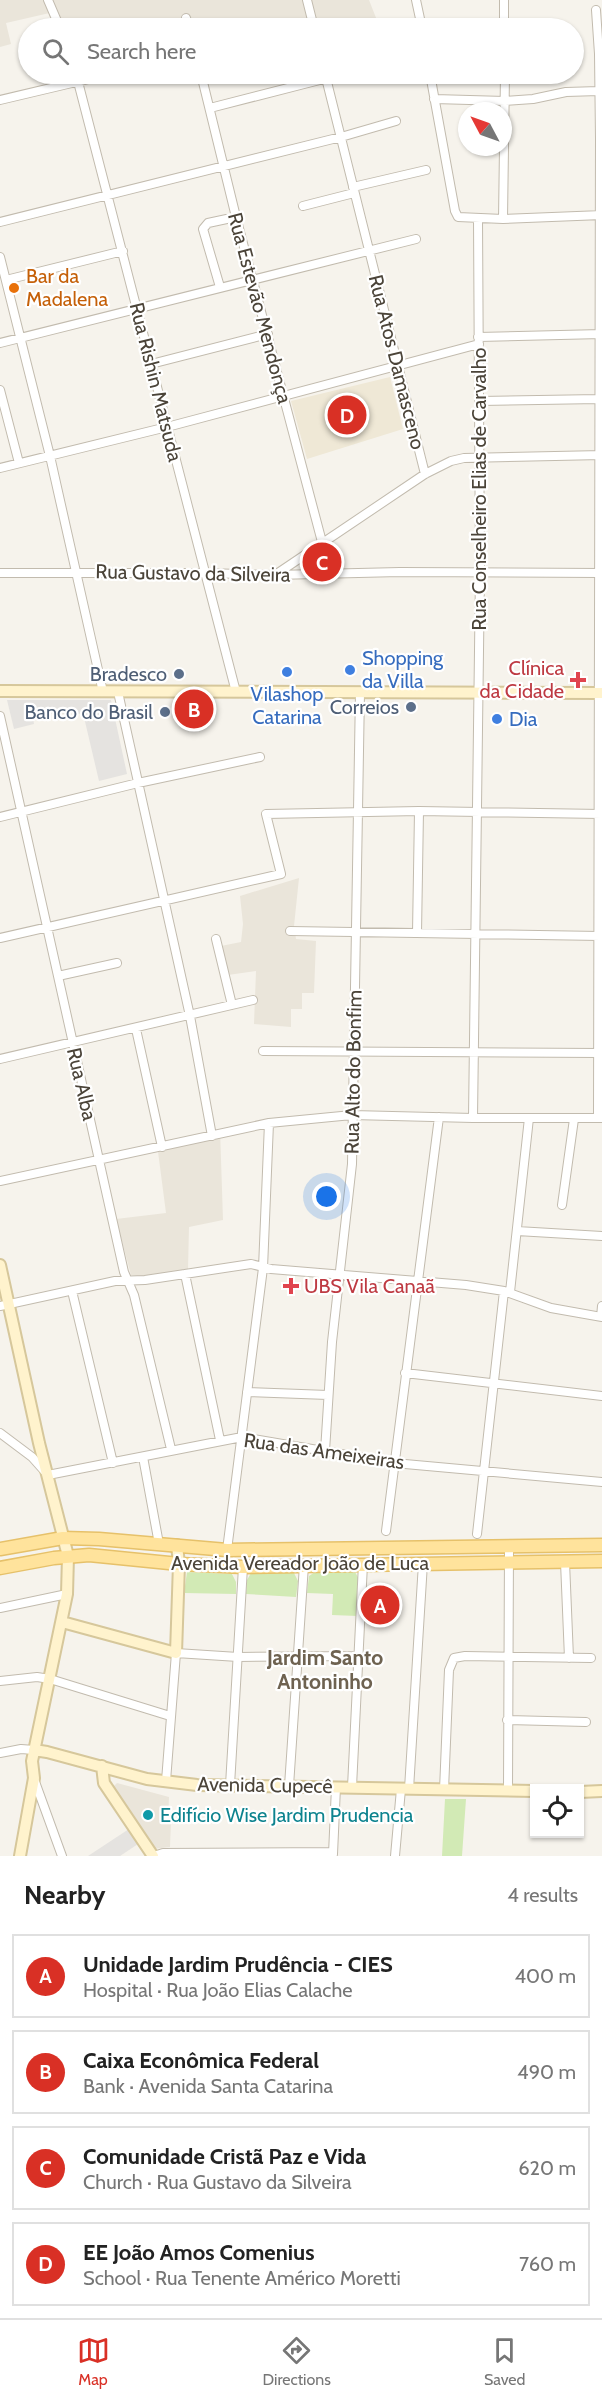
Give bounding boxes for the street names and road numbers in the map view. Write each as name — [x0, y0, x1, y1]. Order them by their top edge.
street label: Rua Estevão Mendonça — [223, 210, 297, 406]
street label: Rua Atos Damasceno — [364, 272, 430, 452]
street label: Rua Rishin Matsuda — [125, 300, 187, 465]
street label: Rua Conselheiro Elias de Carvalho — [467, 347, 491, 631]
street label: Rua Gustavo da Silveira — [95, 559, 291, 587]
street label: Rua Alto do Bonfim — [340, 990, 366, 1154]
street label: Rua Alba — [62, 1045, 102, 1123]
street label: Rua das Ameixeiras — [242, 1428, 406, 1474]
street label: Avenida Vereador João de Luca — [171, 1551, 429, 1575]
street label: Avenida Cupecê — [197, 1772, 333, 1798]

